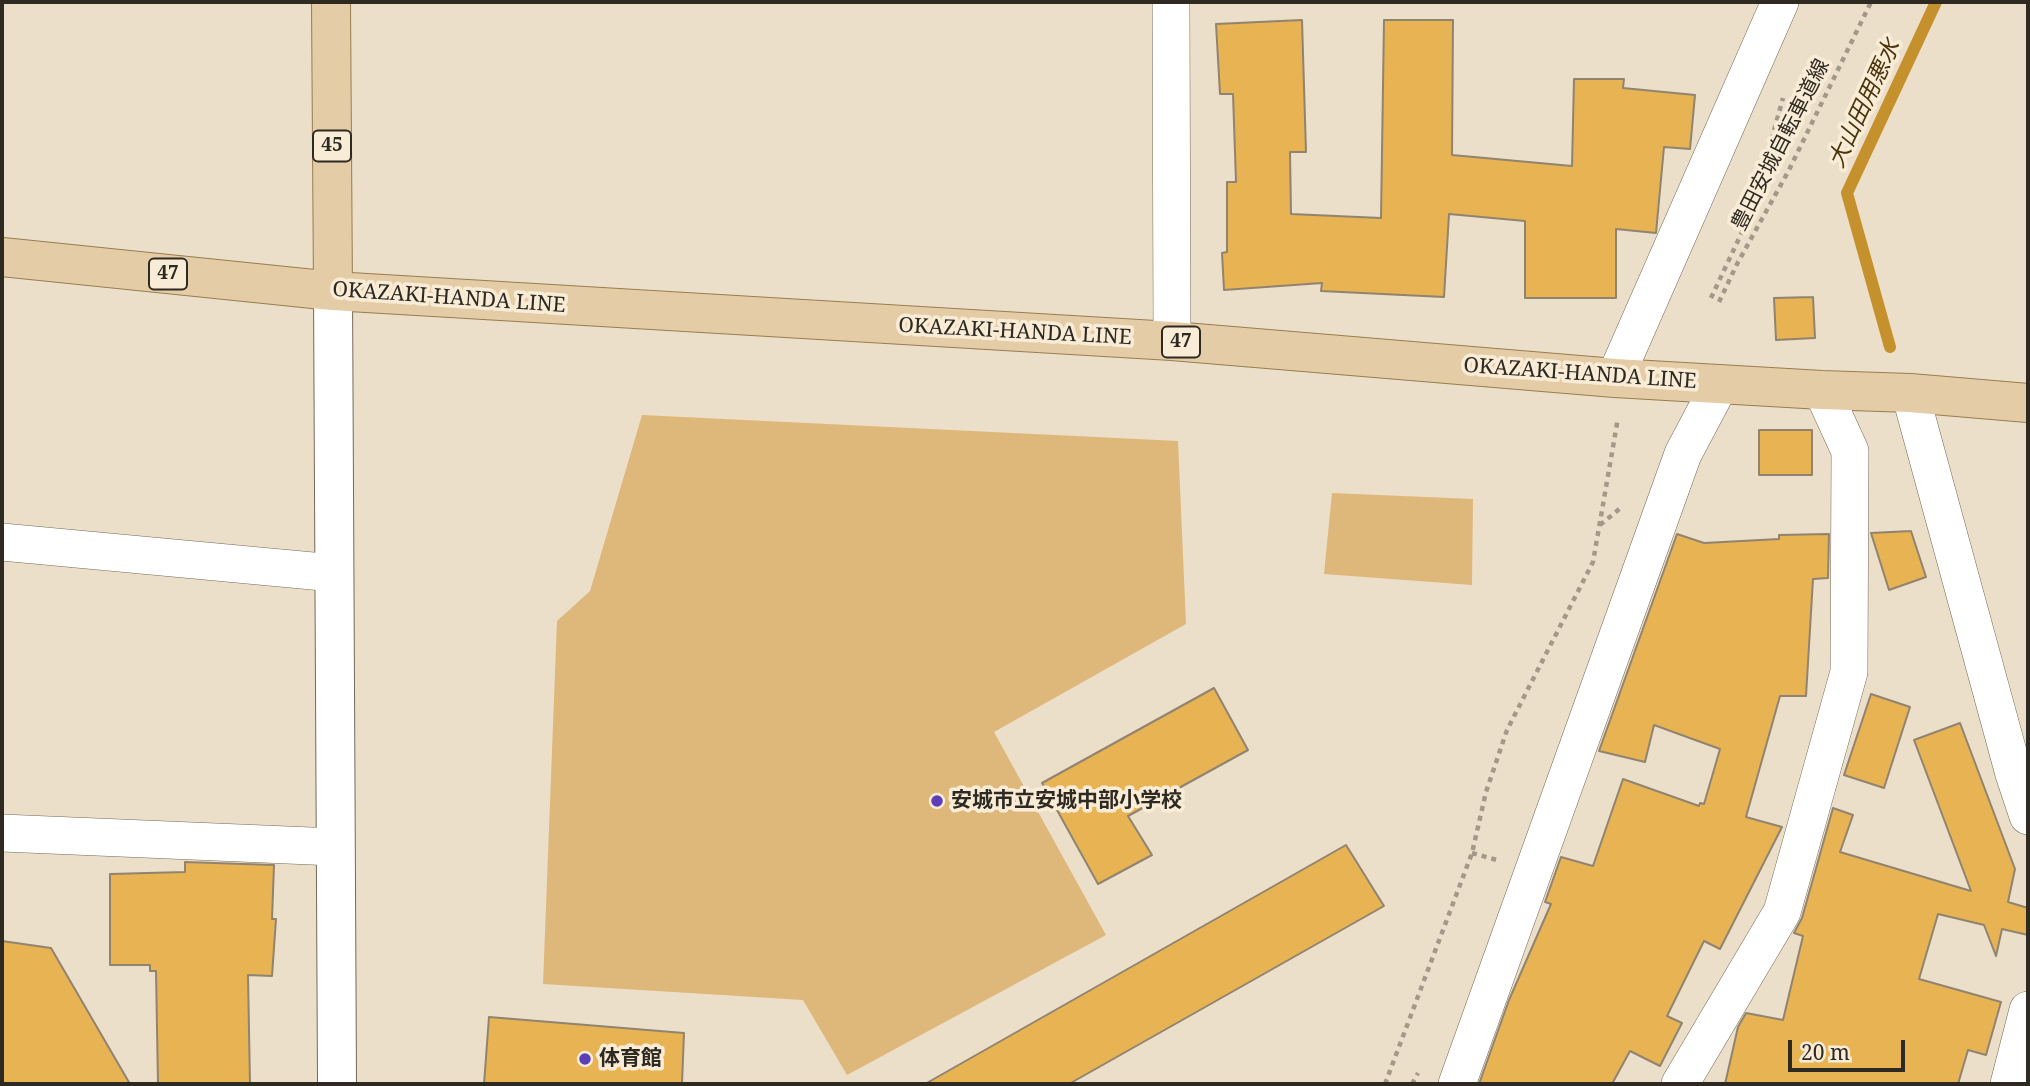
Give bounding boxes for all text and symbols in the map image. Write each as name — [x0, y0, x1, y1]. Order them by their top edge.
water label: 大山田用悪水 — [1823, 36, 1907, 172]
street label: 豊田安城自転車道線 — [1727, 55, 1835, 235]
road number: 45 — [313, 130, 351, 162]
road number: 47 — [149, 258, 187, 290]
street label: OKAZAKI-HANDA LINE — [332, 277, 566, 319]
street label: OKAZAKI-HANDA LINE — [898, 313, 1132, 351]
road number: 47 — [1162, 326, 1200, 358]
street label: OKAZAKI-HANDA LINE — [1463, 353, 1697, 395]
place label: 安城市立安城中部小学校 — [951, 788, 1182, 814]
marker: 安城市立安城中部小学校 — [929, 793, 945, 809]
scale bar — [1792, 1026, 1909, 1070]
text: 20 m — [1801, 1038, 1850, 1066]
place label: 体育館 — [599, 1046, 662, 1072]
marker: 体育館 — [577, 1051, 593, 1067]

